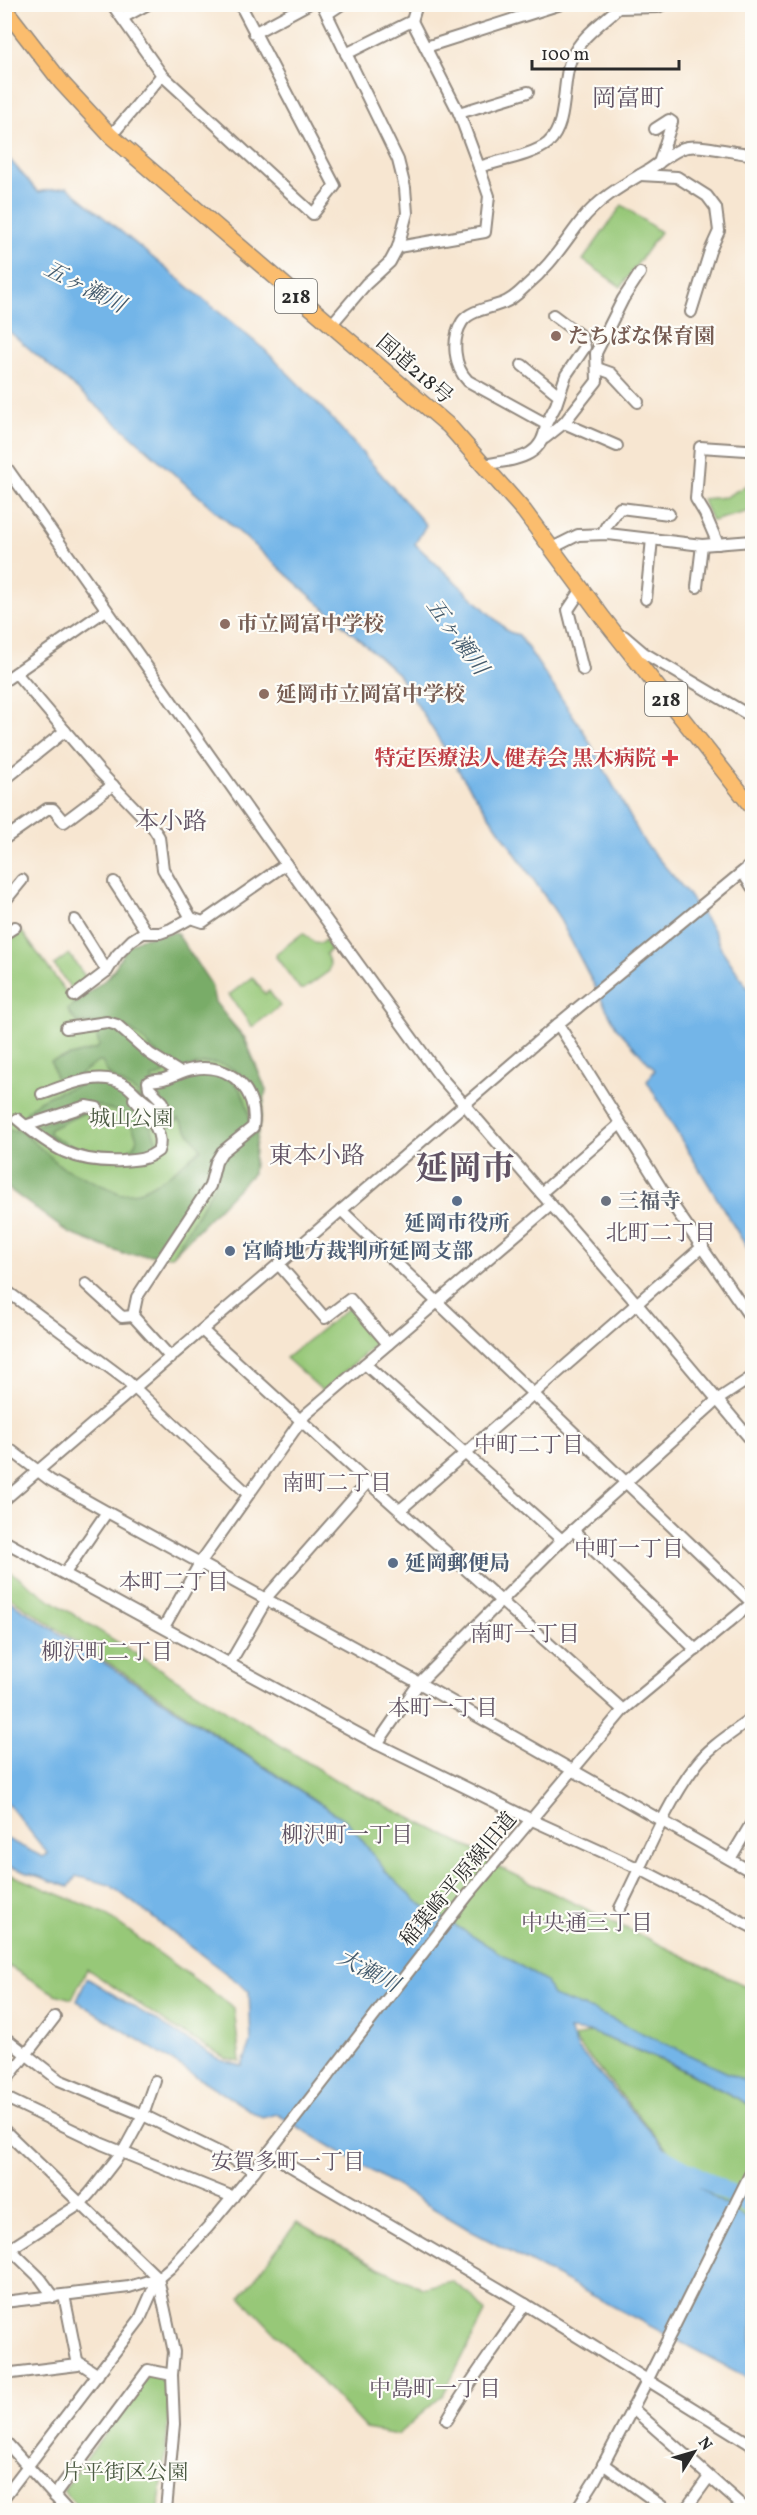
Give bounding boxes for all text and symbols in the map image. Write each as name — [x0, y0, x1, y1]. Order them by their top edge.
scale bar — [532, 33, 679, 71]
text: 100 m — [541, 43, 590, 68]
district label: 岡富町 — [592, 83, 664, 117]
water label: 五ヶ瀬川 — [38, 254, 132, 323]
road number: 218 — [275, 279, 317, 313]
place label: たちばな保育園 — [568, 323, 715, 352]
street label: 国道218号 — [369, 329, 459, 412]
marker: たちばな保育園 — [549, 329, 563, 343]
water label: 五ヶ瀬川 — [418, 593, 496, 684]
place label: 市立岡富中学校 — [237, 611, 384, 640]
marker: 市立岡富中学校 — [218, 617, 232, 631]
place label: 延岡市立岡富中学校 — [276, 681, 465, 710]
road number: 218 — [645, 682, 687, 716]
marker: 延岡市立岡富中学校 — [257, 687, 271, 701]
place label: 特定医療法人 健寿会 黒木病院 — [375, 745, 656, 774]
marker: 特定医療法人 健寿会 黒木病院 — [661, 749, 679, 767]
district label: 本小路 — [135, 806, 207, 840]
park label: 城山公園 — [89, 1105, 173, 1134]
district label: 東本小路 — [269, 1140, 365, 1174]
district label: 延岡市 — [416, 1148, 515, 1194]
place label: 三福寺 — [618, 1188, 681, 1217]
marker: 延岡市役所 — [450, 1194, 464, 1208]
marker: 三福寺 — [599, 1194, 613, 1208]
place label: 延岡市役所 — [405, 1210, 510, 1239]
district label: 北町二丁目 — [606, 1219, 716, 1250]
place label: 宮崎地方裁判所延岡支部 — [242, 1238, 473, 1267]
marker: 宮崎地方裁判所延岡支部 — [223, 1244, 237, 1258]
district label: 中町二丁目 — [474, 1431, 584, 1462]
district label: 南町二丁目 — [282, 1469, 392, 1500]
district label: 中町一丁目 — [574, 1535, 684, 1566]
place label: 延岡郵便局 — [405, 1550, 510, 1579]
marker: 延岡郵便局 — [386, 1556, 400, 1570]
district label: 本町二丁目 — [119, 1568, 229, 1599]
district label: 南町一丁目 — [470, 1620, 580, 1651]
district label: 柳沢町二丁目 — [41, 1638, 173, 1669]
district label: 本町一丁目 — [388, 1694, 498, 1725]
street label: 稲葉崎平原線旧道 — [394, 1806, 524, 1954]
district label: 柳沢町一丁目 — [281, 1821, 413, 1852]
district label: 中央通三丁目 — [521, 1909, 653, 1940]
water label: 大瀬川 — [331, 1943, 406, 2002]
district label: 安賀多町一丁目 — [211, 2148, 365, 2179]
district label: 中島町一丁目 — [369, 2375, 501, 2406]
north arrow — [664, 2422, 724, 2482]
text: N — [692, 2433, 717, 2456]
park label: 片平街区公園 — [62, 2459, 188, 2488]

